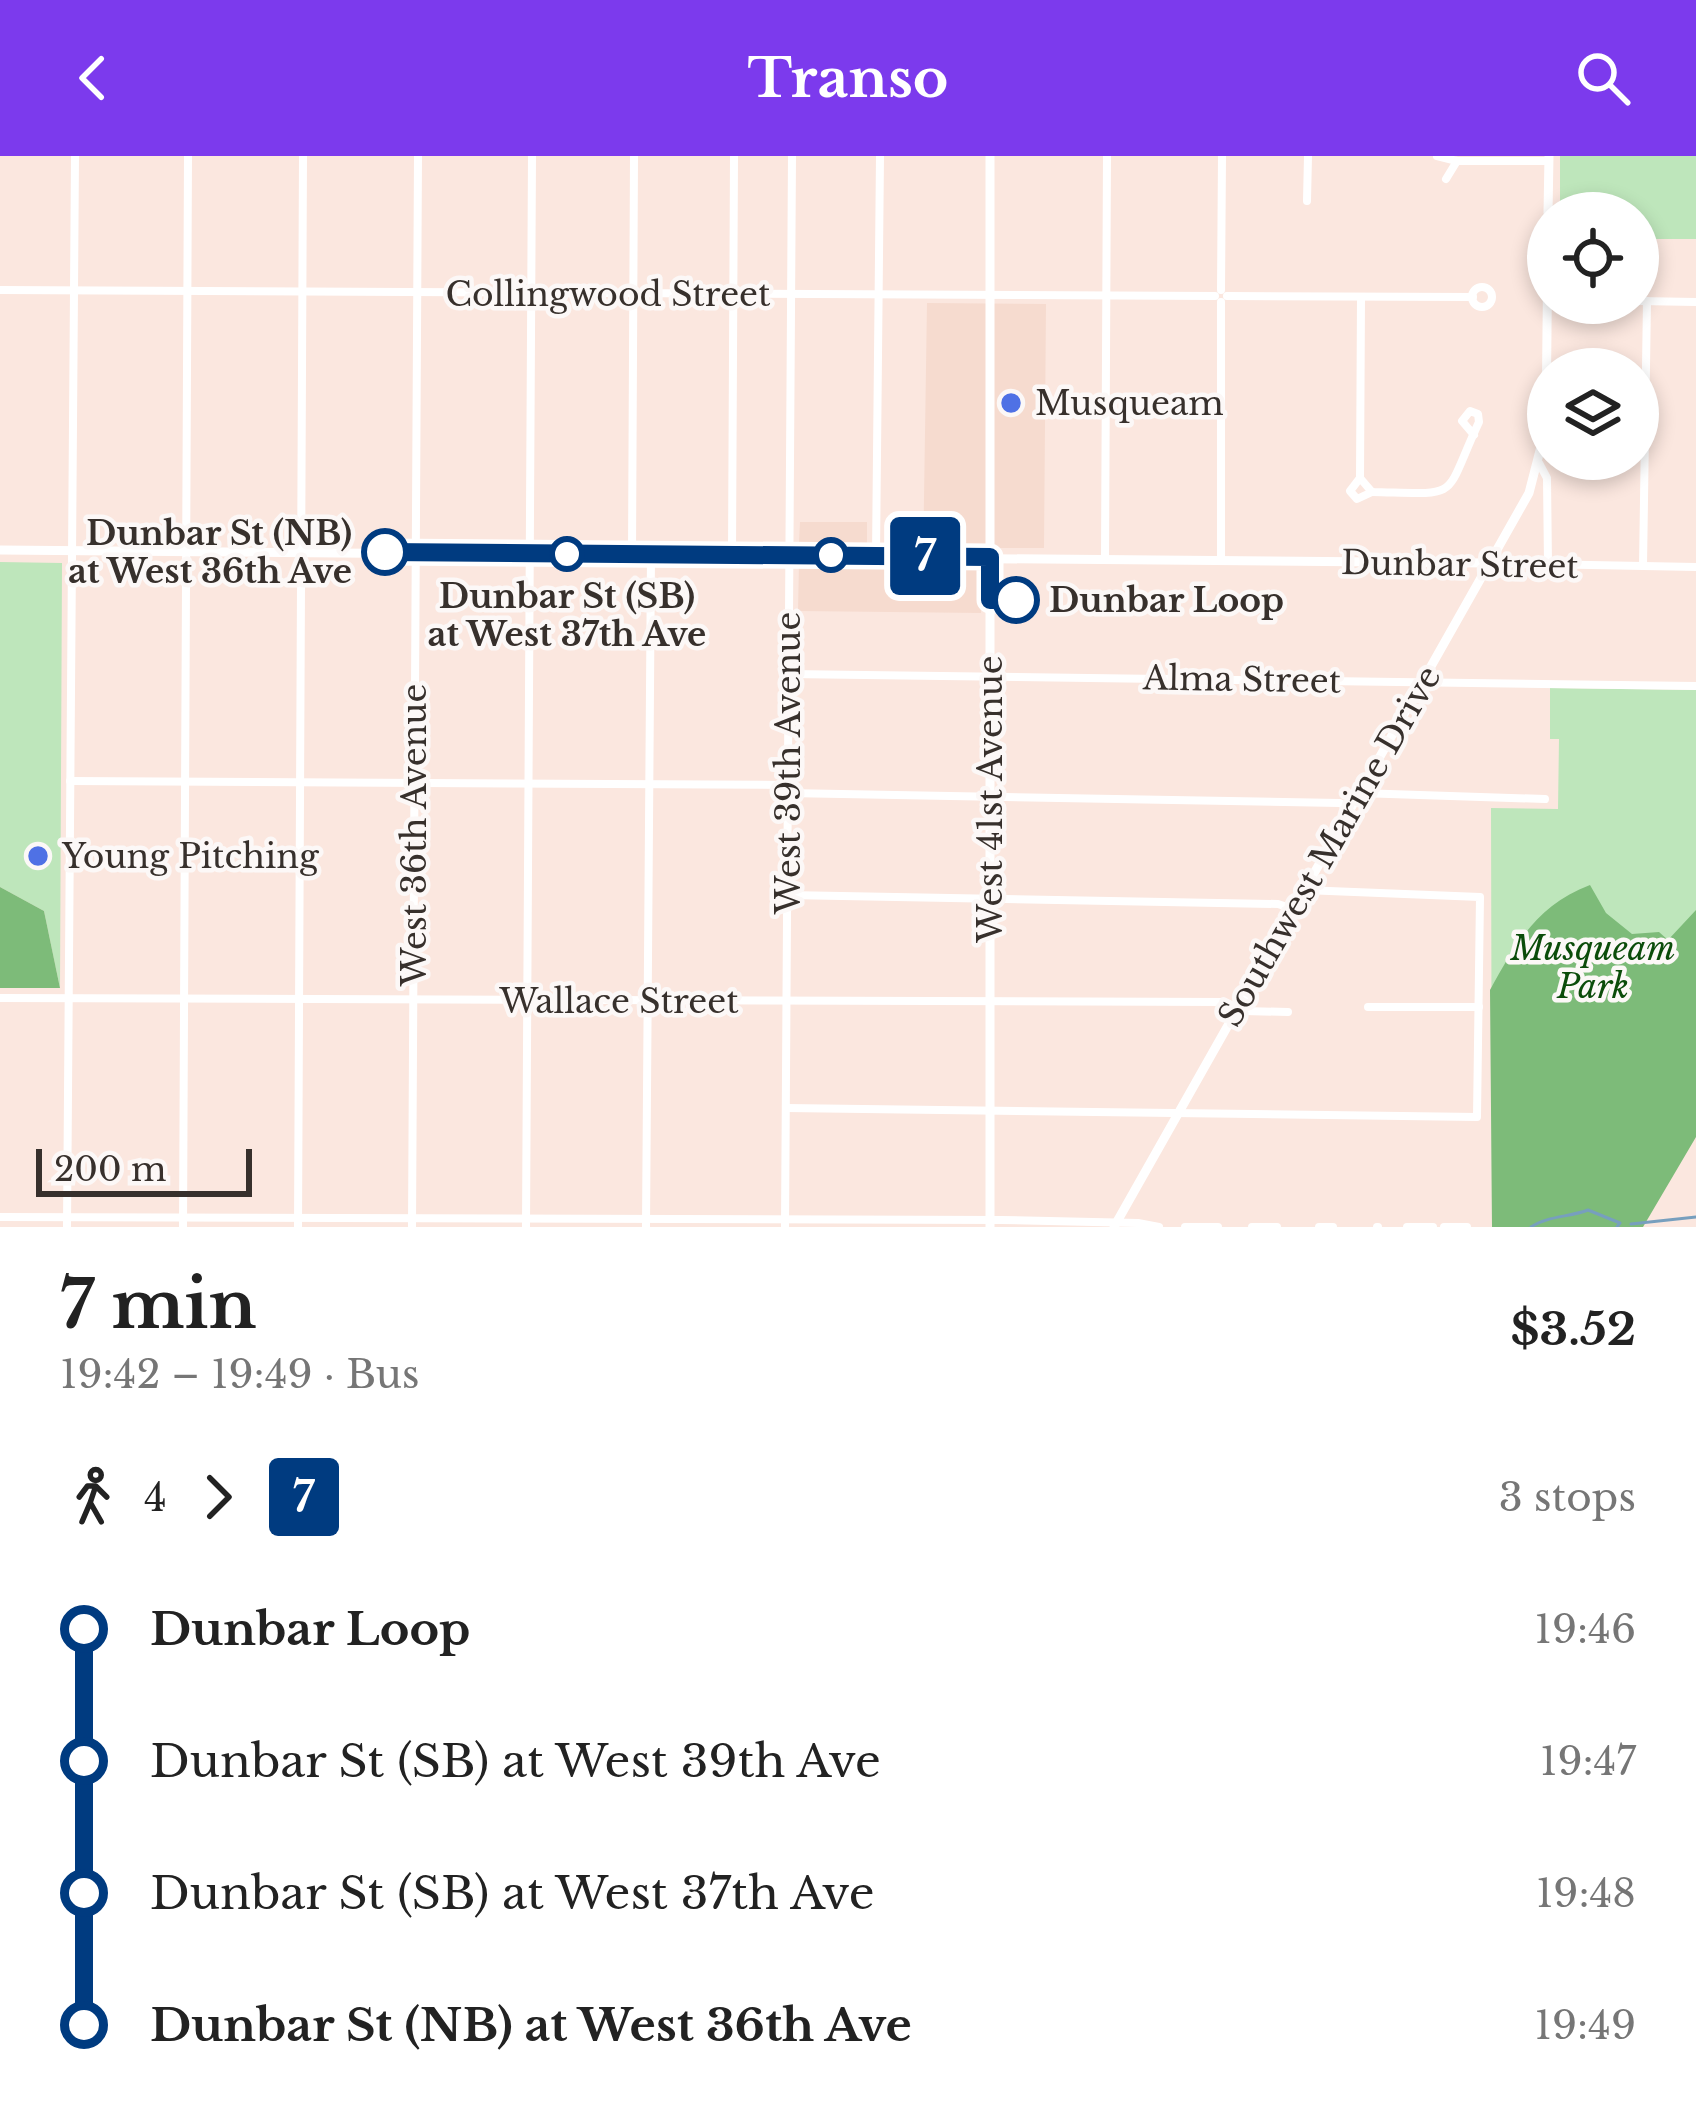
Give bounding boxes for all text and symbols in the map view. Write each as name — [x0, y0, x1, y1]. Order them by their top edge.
icon: back — [60, 45, 126, 111]
text: Transo — [748, 45, 948, 112]
icon: search — [1570, 45, 1636, 111]
map controls — [1527, 192, 1659, 480]
button: locate — [1527, 192, 1659, 324]
street label: Collingwood Street — [446, 274, 771, 315]
button: layers — [1527, 348, 1659, 480]
place label: Musqueam — [1035, 383, 1224, 424]
marker: Musqueam — [998, 390, 1024, 416]
place label: Dunbar St (NB) at West 36th Ave — [68, 513, 352, 592]
line badge: 7 — [886, 517, 964, 595]
marker: Dunbar St (NB) at West 36th Ave — [363, 530, 407, 574]
text: 7 — [914, 530, 936, 582]
marker: Dunbar St (SB) at West 37th Ave — [551, 538, 583, 570]
unlabelled marker — [815, 539, 847, 571]
street label: Dunbar Street — [1341, 542, 1580, 587]
place label: Dunbar St (SB) at West 37th Ave — [428, 576, 706, 655]
marker: Dunbar Loop — [994, 578, 1038, 622]
place label: Dunbar Loop — [1049, 580, 1284, 621]
street label: West 39th Avenue — [768, 612, 809, 915]
street label: West 41st Avenue — [970, 655, 1011, 944]
street label: Alma Street — [1142, 657, 1342, 702]
street label: Southwest Marine Drive — [1209, 659, 1450, 1034]
street label: West 36th Avenue — [394, 684, 435, 987]
place label: Young Pitching — [61, 836, 320, 877]
marker: Young Pitching — [25, 843, 51, 869]
park label: Musqueam Park — [1510, 928, 1675, 1007]
street label: Wallace Street — [498, 981, 739, 1022]
scale bar — [36, 1143, 252, 1196]
text: 200 m — [54, 1149, 166, 1190]
text: 7 min — [60, 1264, 256, 1346]
text: $3.52 — [1511, 1301, 1636, 1357]
text: 19:42 – 19:49 · Bus — [60, 1350, 420, 1399]
icon: walk — [60, 1464, 126, 1530]
icon: forward — [185, 1464, 251, 1530]
text: 7 — [293, 1471, 315, 1523]
text: 4 — [144, 1473, 167, 1522]
text: 3 stops — [1499, 1473, 1636, 1522]
text: Dunbar Loop — [150, 1601, 470, 1657]
text: 19:46 — [1535, 1605, 1636, 1654]
text: Dunbar St (SB) at West 39th Ave — [150, 1733, 881, 1789]
text: 19:47 — [1540, 1737, 1636, 1786]
text: Dunbar St (SB) at West 37th Ave — [150, 1865, 875, 1921]
text: 19:48 — [1536, 1869, 1636, 1918]
text: Dunbar St (NB) at West 36th Ave — [150, 1997, 912, 2053]
text: 19:49 — [1535, 2001, 1636, 2050]

